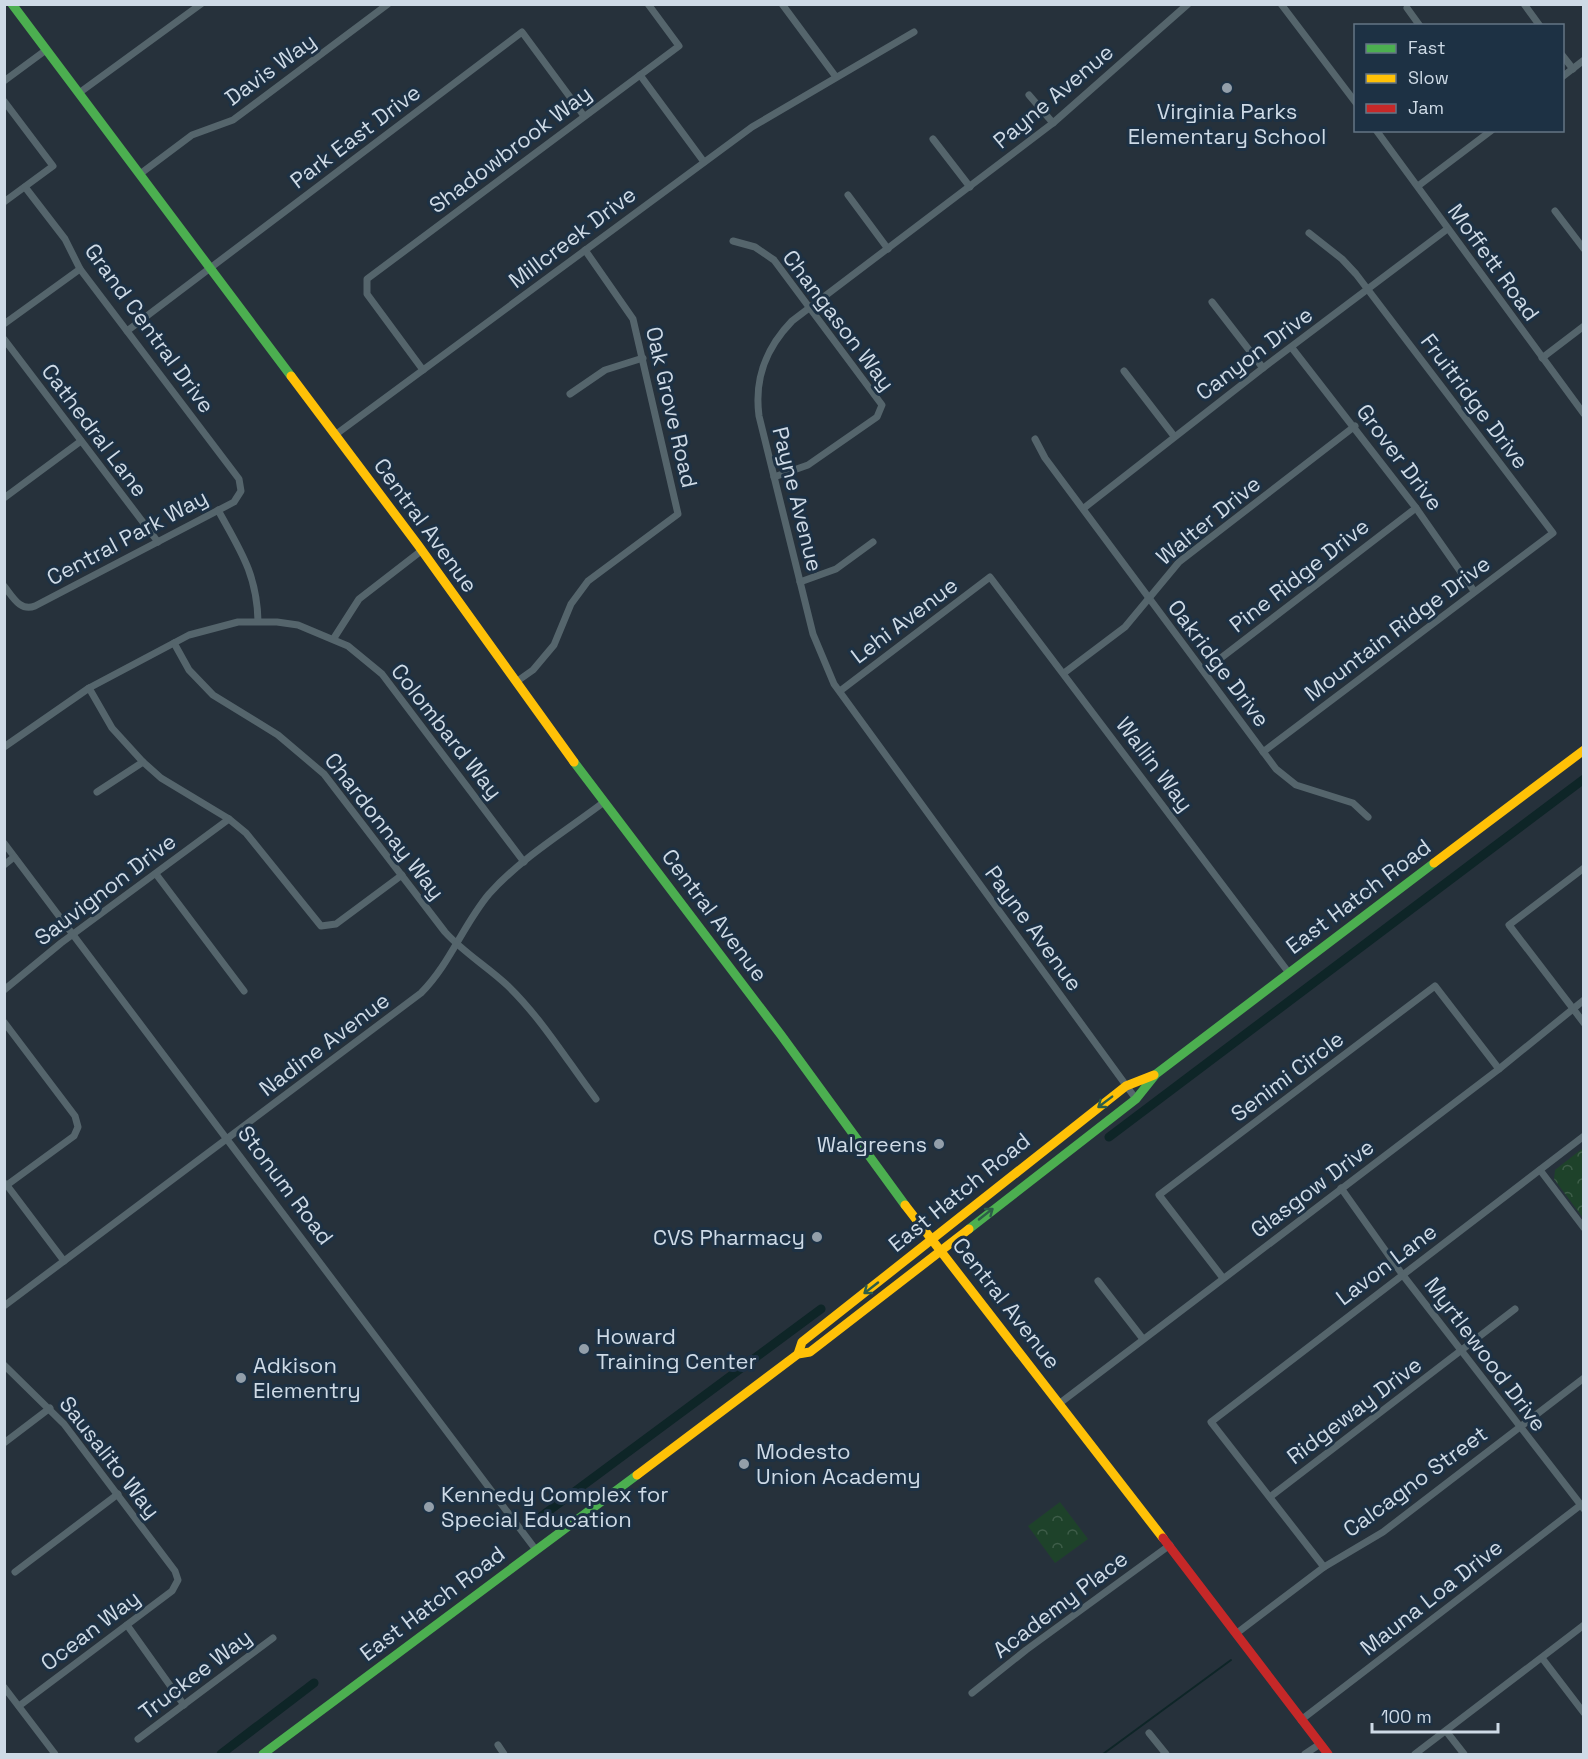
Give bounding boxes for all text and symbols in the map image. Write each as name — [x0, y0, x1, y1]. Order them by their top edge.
legend — [1354, 24, 1564, 132]
street label: Davis Way — [219, 27, 321, 111]
text: Fast — [1408, 36, 1445, 59]
street label: Payne Avenue — [987, 38, 1119, 154]
text: Slow — [1408, 66, 1449, 89]
street label: Park East Drive — [284, 78, 426, 194]
street label: Shadowbrook Way — [423, 79, 597, 219]
marker: Virginia Parks Elementary School — [1220, 81, 1234, 95]
text: Jam — [1408, 96, 1444, 119]
place label: Virginia Parks Elementary School — [1128, 97, 1326, 150]
street label: Millcreek Drive — [503, 180, 641, 294]
street label: Moffett Road — [1442, 198, 1546, 326]
street label: Grand Central Drive — [79, 238, 221, 418]
street label: Changason Way — [777, 244, 901, 396]
street label: Canyon Drive — [1190, 300, 1318, 406]
street label: Oak Grove Road — [640, 324, 704, 490]
street label: Fruitridge Drive — [1415, 328, 1535, 474]
street label: Cathedral Lane — [36, 358, 154, 502]
street label: Grover Drive — [1351, 398, 1449, 516]
street label: Payne Avenue — [766, 424, 830, 574]
street label: Central Avenue — [368, 452, 484, 598]
street label: Walter Drive — [1150, 469, 1266, 571]
street label: Central Park Way — [42, 483, 212, 591]
street label: Pine Ridge Drive — [1224, 512, 1374, 638]
street label: Mountain Ridge Drive — [1299, 549, 1495, 707]
street label: Lehi Avenue — [845, 571, 963, 669]
street label: Oakridge Drive — [1162, 594, 1276, 732]
street label: Colombard Way — [385, 657, 509, 805]
street label: Wallin Way — [1110, 711, 1200, 817]
street label: Chardonnay Way — [319, 747, 451, 905]
street label: Sauvignon Drive — [29, 827, 181, 951]
street label: East Hatch Road — [1280, 832, 1436, 960]
street label: Central Avenue — [656, 843, 774, 987]
street label: Payne Avenue — [979, 860, 1089, 996]
street label: Nadine Avenue — [253, 986, 395, 1102]
street label: Senimi Circle — [1225, 1024, 1349, 1128]
one-way arrow — [1097, 1095, 1113, 1108]
street label: Stonum Road — [232, 1120, 340, 1250]
street label: East Hatch Road — [882, 1126, 1036, 1258]
place label: Walgreens — [817, 1130, 927, 1158]
street label: Glasgow Drive — [1245, 1132, 1379, 1244]
marker: Walgreens — [932, 1137, 946, 1151]
one-way arrow — [977, 1208, 993, 1221]
street label: Lavon Lane — [1330, 1217, 1442, 1311]
place label: CVS Pharmacy — [653, 1223, 805, 1251]
marker: CVS Pharmacy — [810, 1230, 824, 1244]
street label: Central Avenue — [947, 1232, 1067, 1374]
street label: Myrtlewood Drive — [1419, 1271, 1553, 1437]
one-way arrow — [864, 1282, 880, 1294]
place label: Howard Training Center — [596, 1322, 757, 1375]
marker: Howard Training Center — [577, 1342, 591, 1356]
street label: Ridgeway Drive — [1281, 1350, 1427, 1470]
place label: Adkison Elementry — [253, 1351, 361, 1404]
marker: Adkison Elementry — [234, 1371, 248, 1385]
street label: Sausalito Way — [53, 1390, 167, 1524]
street label: Calcagno Street — [1337, 1419, 1493, 1543]
place label: Modesto Union Academy — [756, 1437, 921, 1490]
marker: Modesto Union Academy — [737, 1457, 751, 1471]
place label: Kennedy Complex for Special Education — [441, 1480, 669, 1533]
marker: Kennedy Complex for Special Education — [422, 1500, 436, 1514]
street label: Mauna Loa Drive — [1354, 1533, 1508, 1661]
street label: East Hatch Road — [354, 1539, 510, 1667]
street label: Academy Place — [987, 1544, 1133, 1664]
street label: Ocean Way — [35, 1583, 145, 1677]
street label: Truckee Way — [133, 1623, 257, 1725]
scale bar — [1372, 1696, 1498, 1734]
text: 100 m — [1381, 1705, 1432, 1728]

